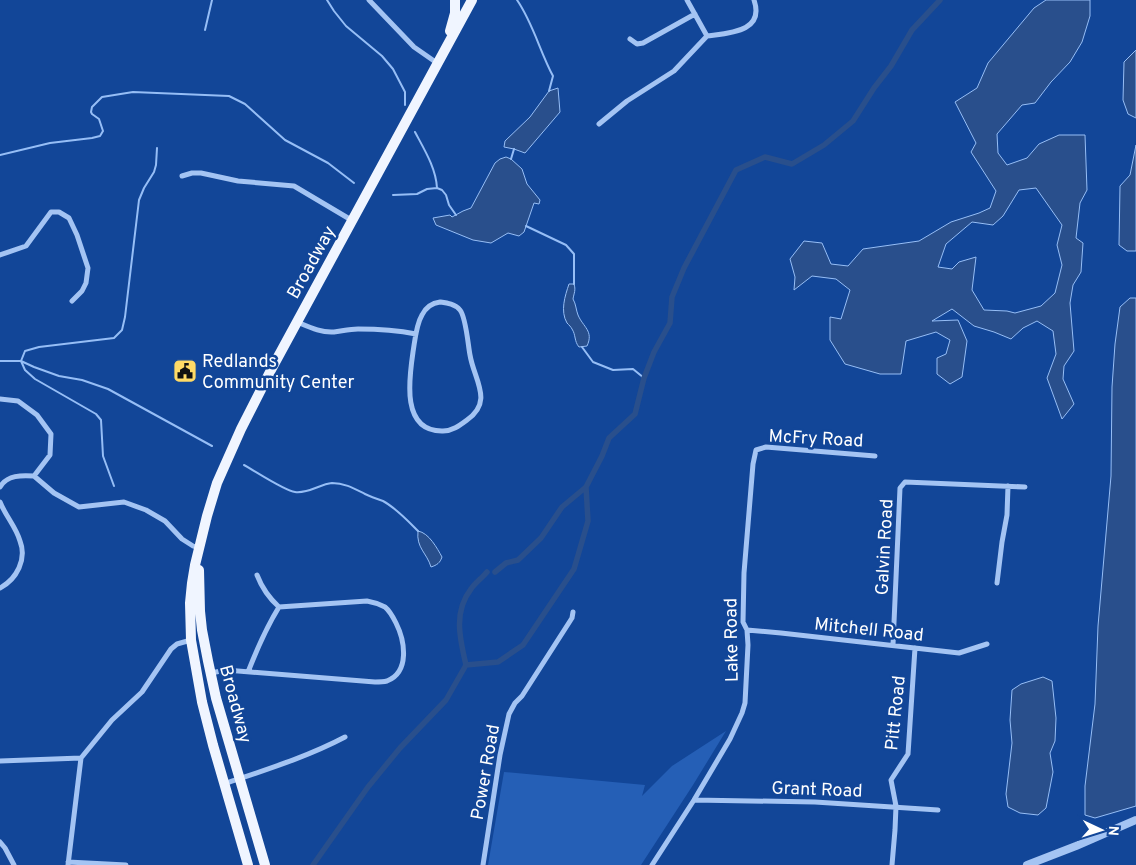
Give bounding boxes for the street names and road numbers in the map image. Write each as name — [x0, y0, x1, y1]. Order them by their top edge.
street label: Broadway — [283, 222, 342, 303]
street label: McFry Road — [768, 426, 864, 453]
street label: Galvin Road — [871, 498, 900, 596]
street label: Lake Road — [720, 598, 745, 682]
street label: Mitchell Road — [813, 613, 925, 648]
street label: Broadway — [213, 663, 256, 746]
street label: Pitt Road — [881, 675, 912, 752]
street label: Power Road — [467, 723, 506, 822]
street label: Grant Road — [771, 777, 863, 804]

